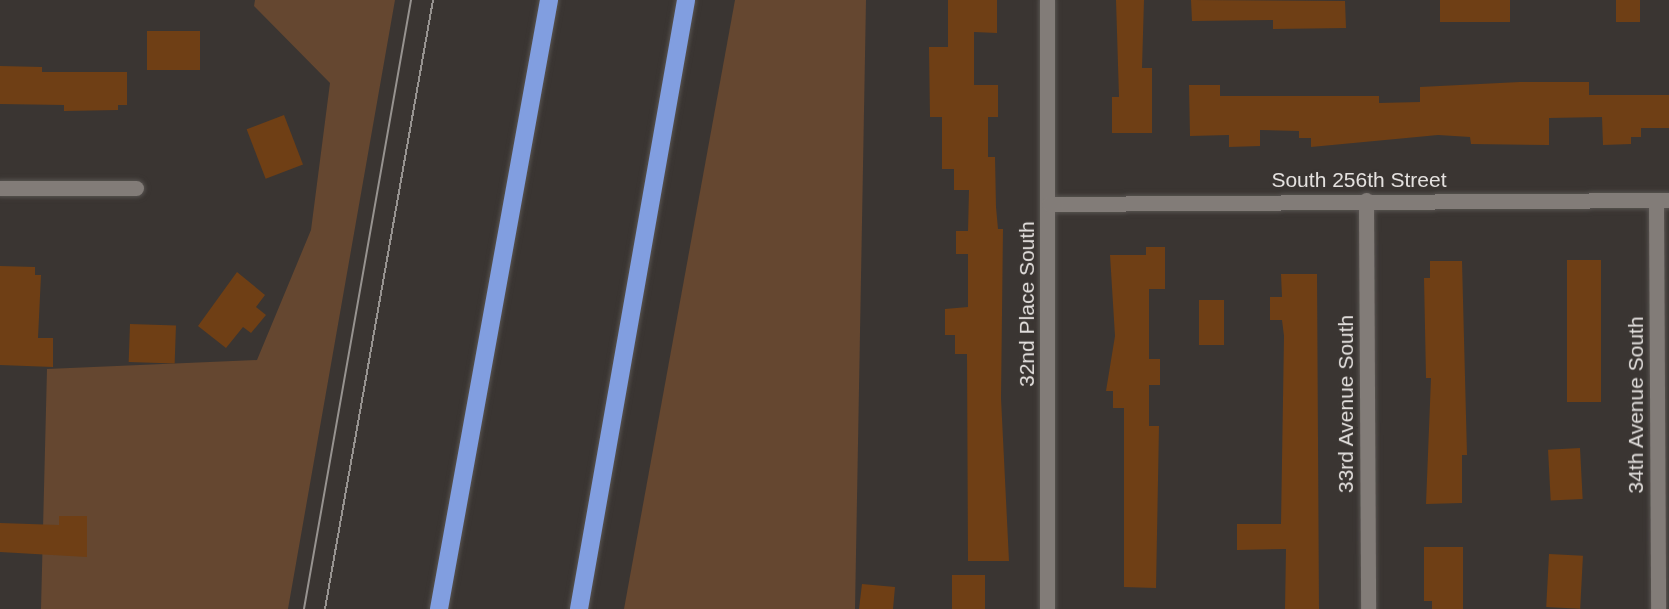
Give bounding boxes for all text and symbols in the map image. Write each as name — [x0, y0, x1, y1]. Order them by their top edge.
street label: South 256th Street — [1271, 167, 1447, 193]
street label: 32nd Place South — [1014, 221, 1040, 387]
street label: 33rd Avenue South — [1333, 314, 1359, 494]
street label: 34th Avenue South — [1623, 316, 1649, 494]

